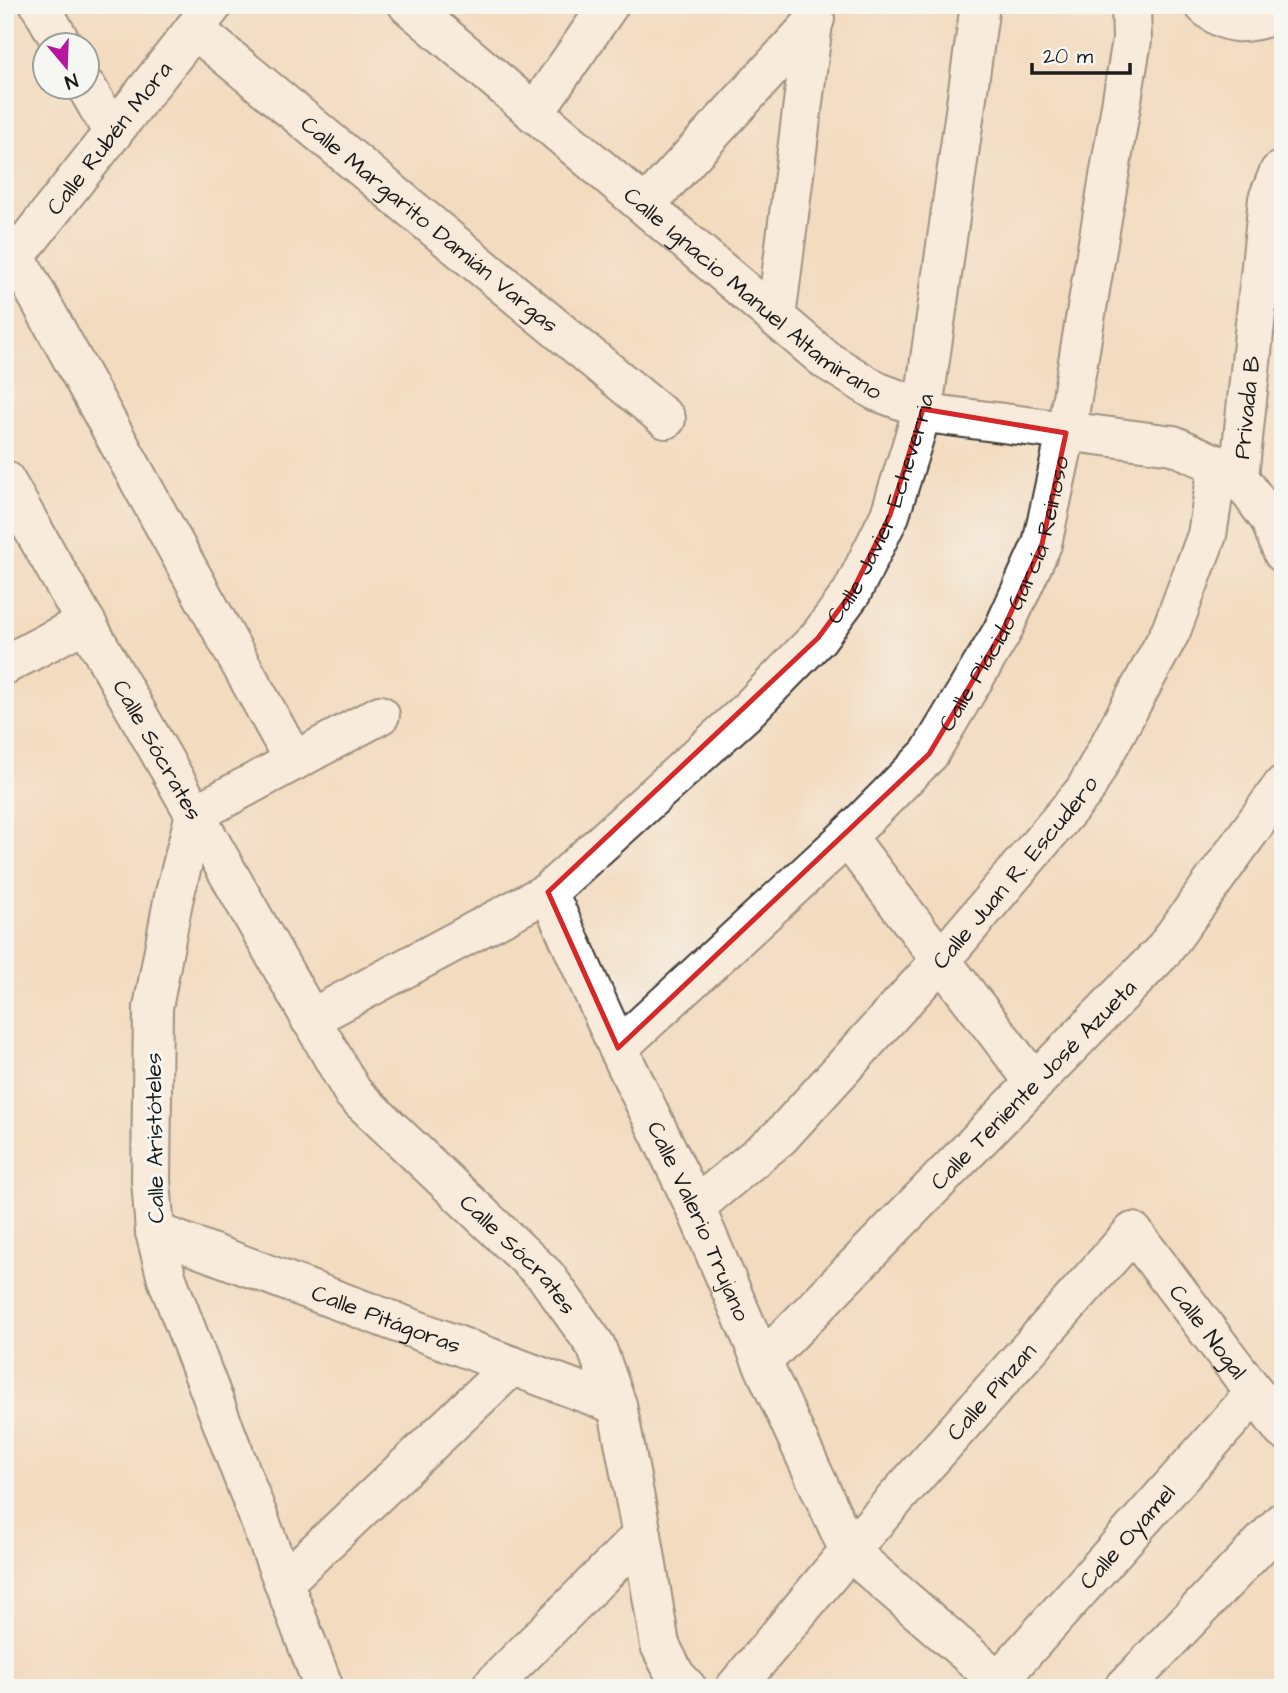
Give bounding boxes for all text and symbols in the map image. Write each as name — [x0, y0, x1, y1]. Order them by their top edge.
north arrow — [32, 32, 102, 102]
scale bar — [1032, 32, 1130, 76]
text: 20 m — [1043, 42, 1094, 71]
street label: Calle Rubén Mora — [39, 55, 180, 222]
text: N — [61, 66, 81, 95]
street label: Calle Margarito Damián Vargas — [293, 109, 565, 341]
street label: Calle Ignacio Manuel Altamirano — [616, 180, 888, 408]
street label: Privada B — [1226, 354, 1269, 461]
street label: Calle Javier Echeverria — [819, 392, 942, 631]
street label: Calle Plácido García Reinoso — [931, 453, 1078, 738]
street label: Calle Sócrates — [105, 674, 210, 826]
street label: Calle Juan R. Escudero — [925, 771, 1106, 976]
street label: Calle Teniente José Azueta — [923, 972, 1144, 1198]
street label: Calle Aristóteles — [138, 1052, 172, 1224]
street label: Calle Valerio Trujano — [639, 1116, 757, 1326]
street label: Calle Sócrates — [452, 1187, 584, 1321]
street label: Calle Pitágoras — [307, 1277, 465, 1362]
street label: Calle Nogal — [1161, 1278, 1254, 1386]
street label: Calle Pinzan — [940, 1336, 1044, 1448]
street label: Calle Oyamel — [1072, 1478, 1183, 1597]

